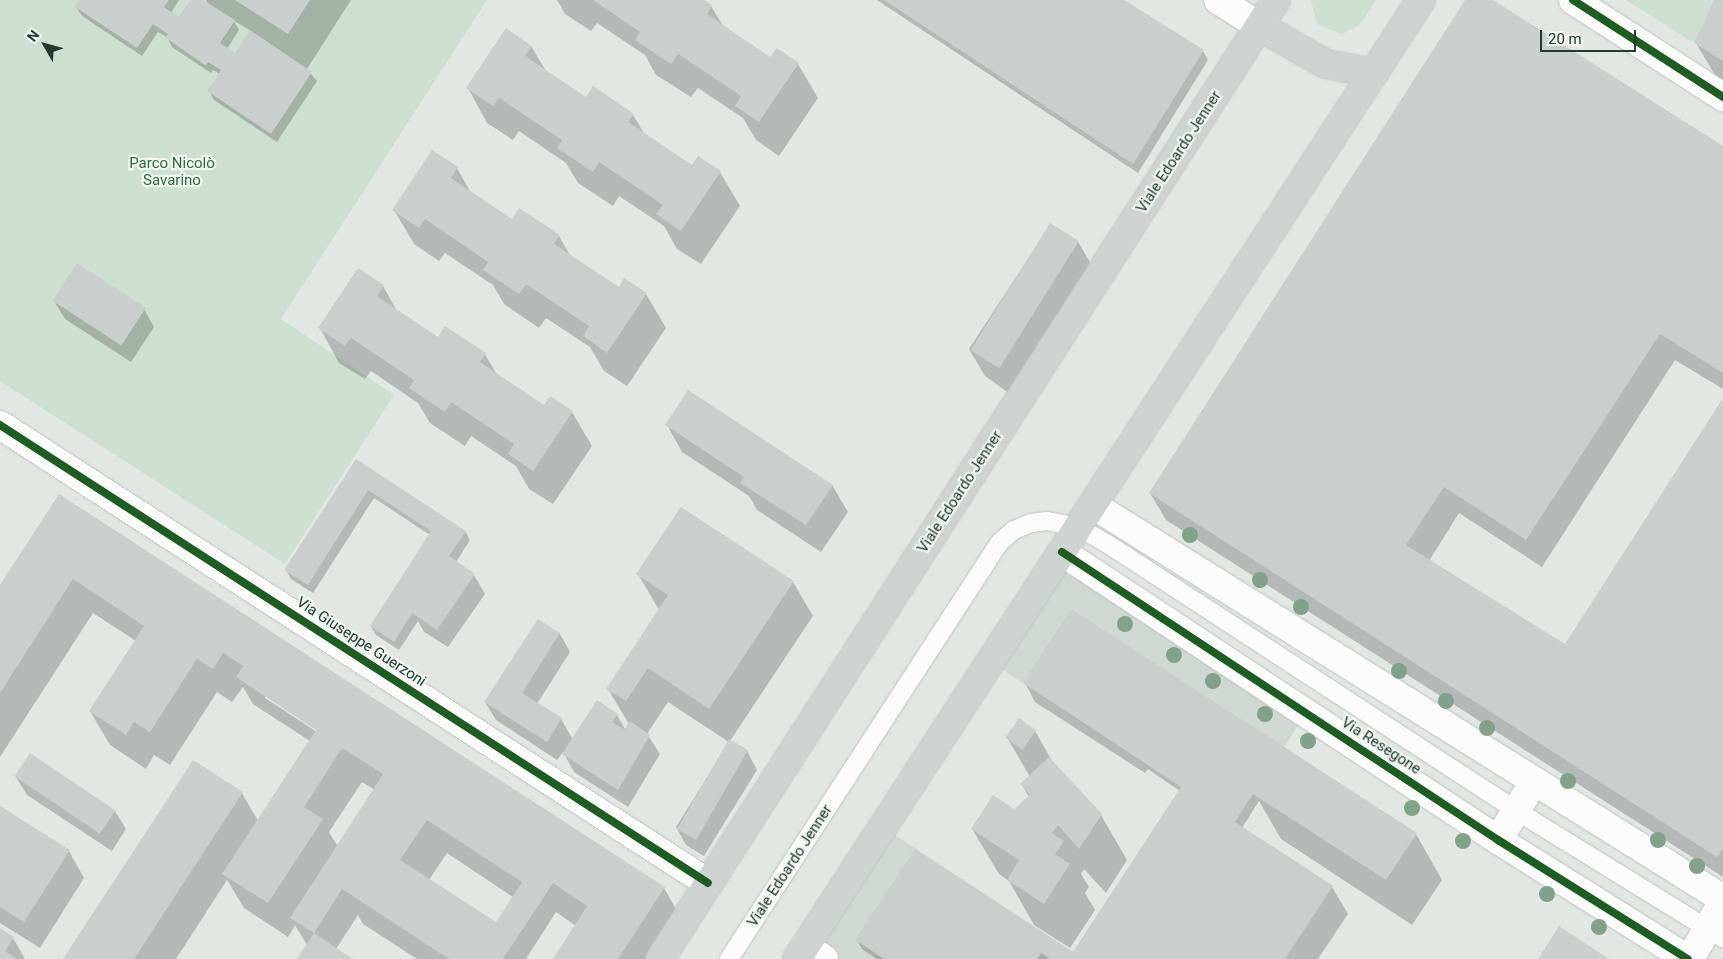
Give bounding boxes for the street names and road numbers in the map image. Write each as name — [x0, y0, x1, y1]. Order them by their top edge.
street label: Viale Edoardo Jenner — [1133, 88, 1225, 216]
street label: Viale Edoardo Jenner — [914, 428, 1006, 556]
street label: Via Giuseppe Guerzoni — [293, 593, 429, 691]
street label: Via Resegone — [1338, 714, 1424, 778]
street label: Viale Edoardo Jenner — [744, 802, 836, 930]

